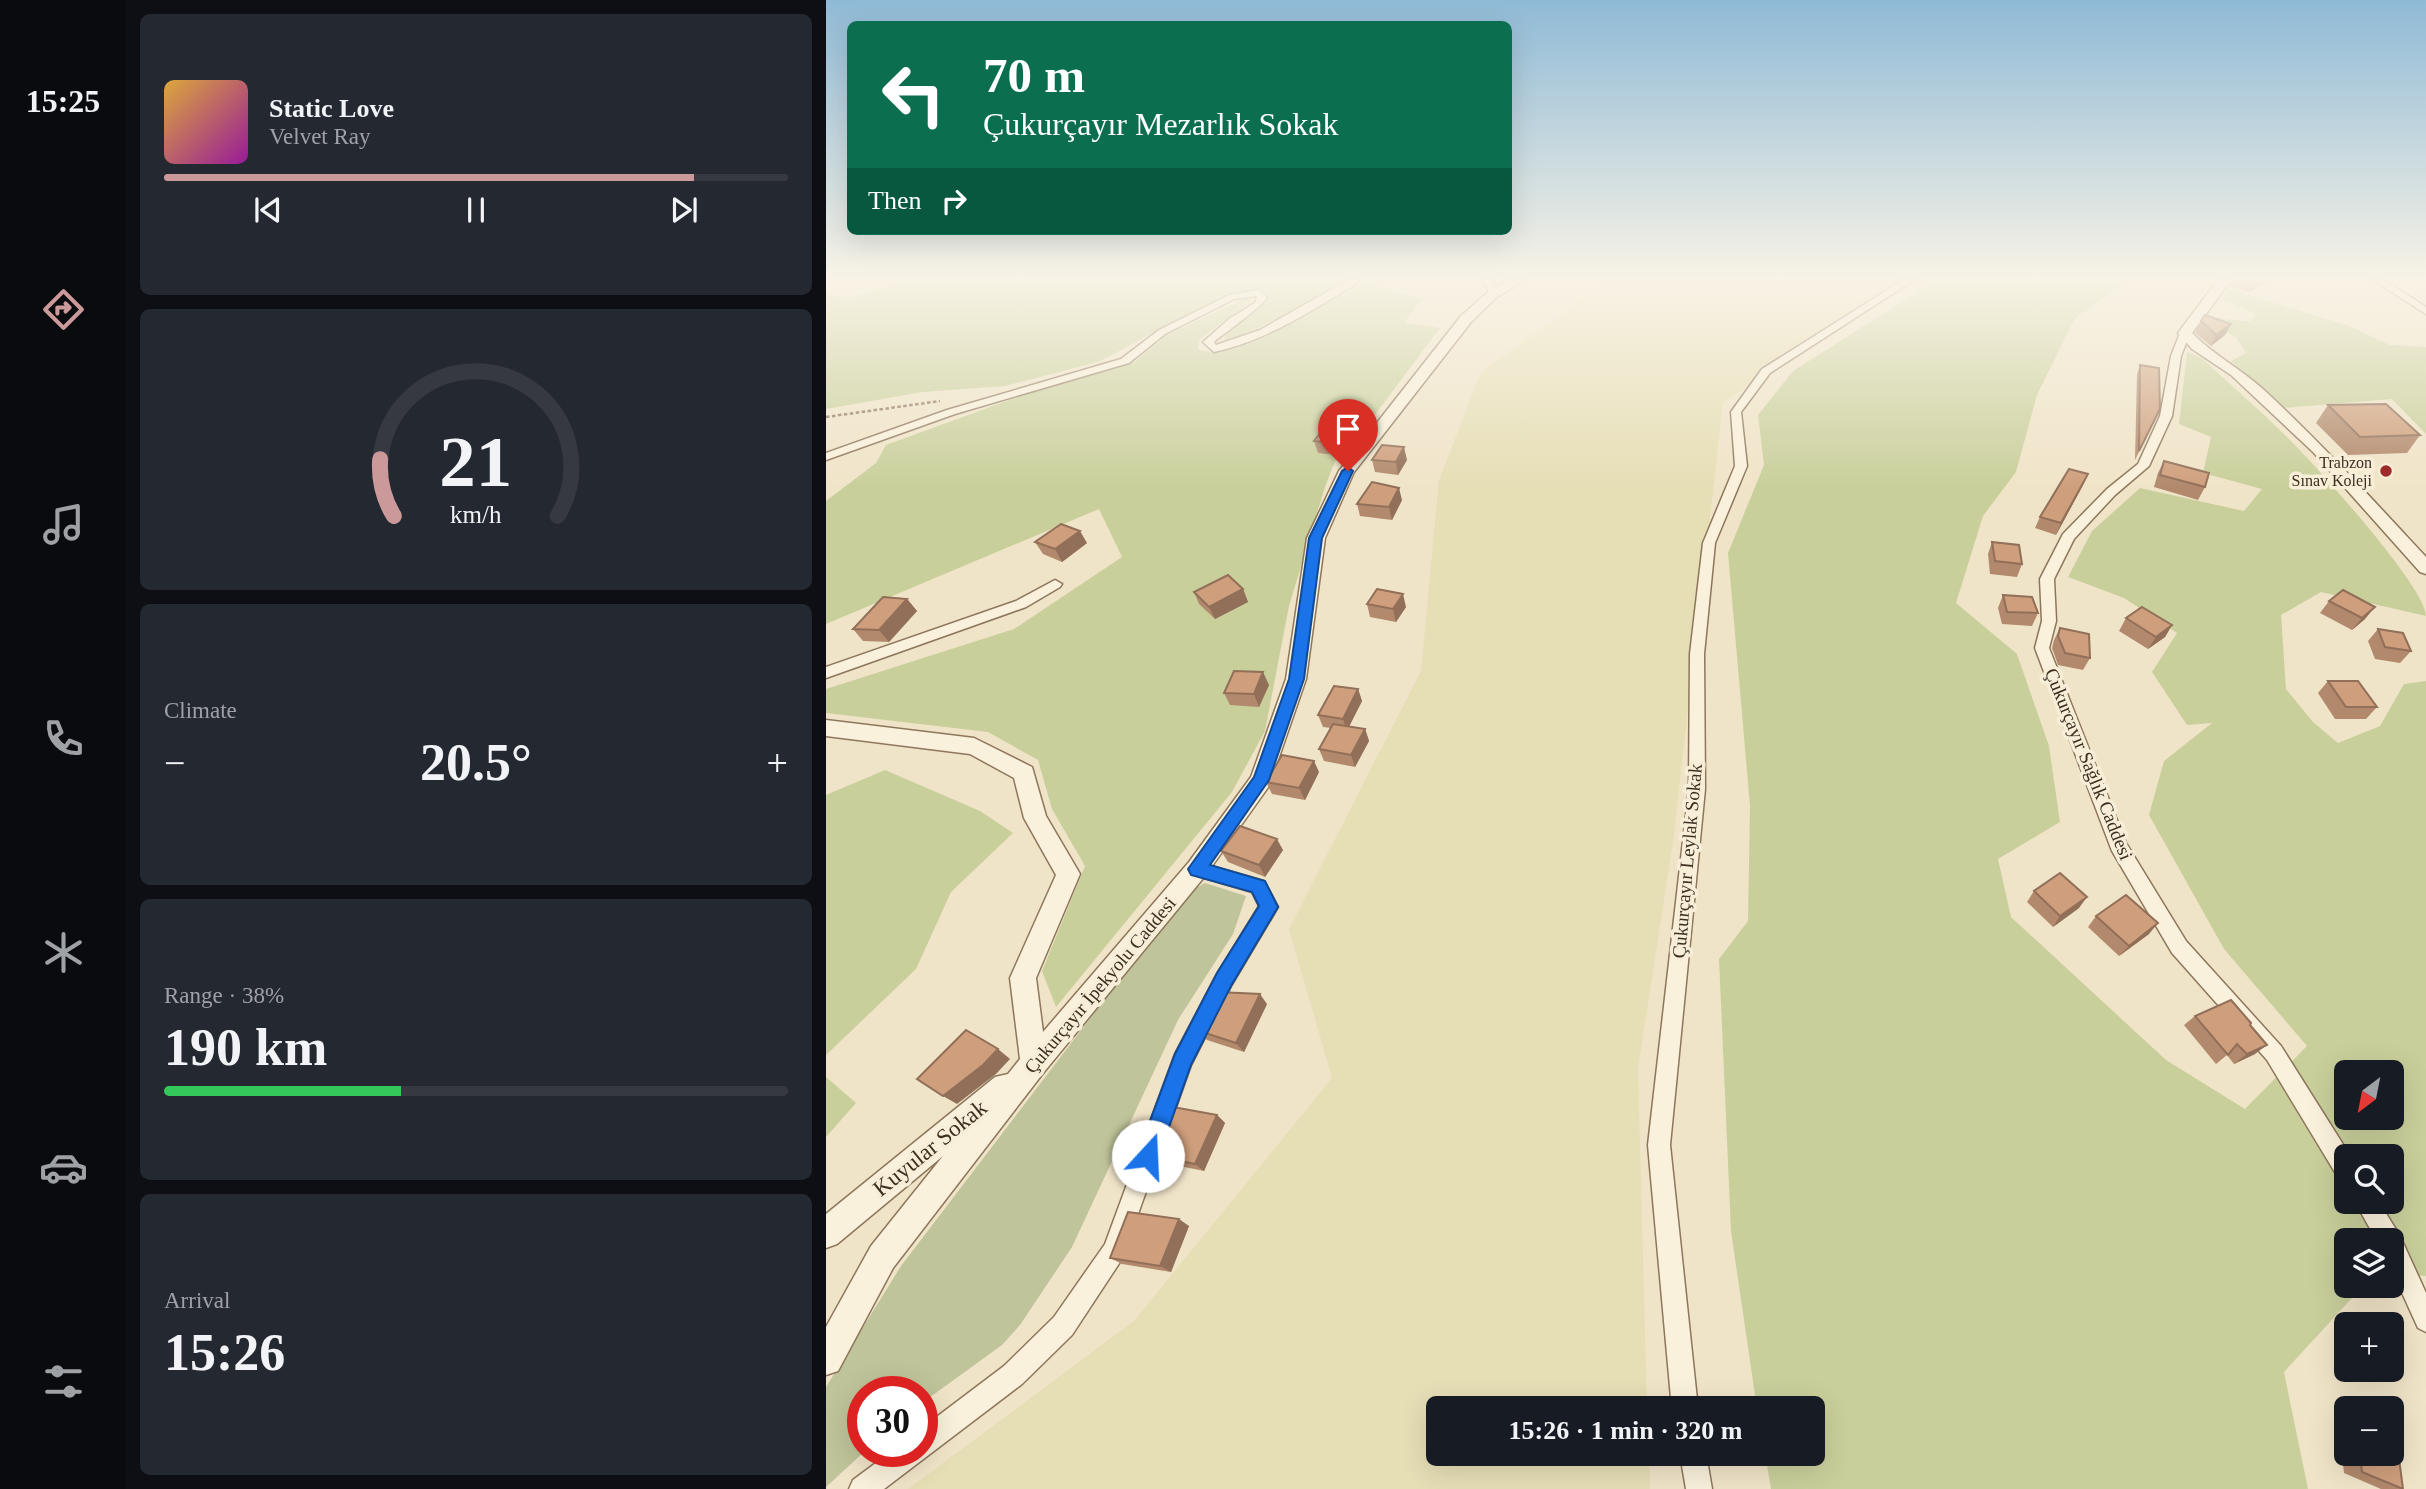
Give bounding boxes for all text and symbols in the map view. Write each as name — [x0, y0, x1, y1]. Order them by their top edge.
text: 70 m — [983, 48, 1085, 103]
icon: left — [868, 49, 959, 140]
text: 15:25 — [26, 83, 100, 119]
text: Static Love — [269, 94, 394, 123]
text: Çukurçayır Mezarlık Sokak — [983, 106, 1338, 142]
text: Velvet Ray — [269, 124, 371, 149]
icon: right — [935, 182, 973, 220]
text: Then — [868, 186, 921, 215]
icon: previous — [249, 191, 287, 229]
icon: pause — [457, 191, 495, 229]
icon: next — [665, 191, 703, 229]
icon: directions — [39, 285, 88, 334]
pin — [1318, 399, 1378, 471]
icon: arrive — [1329, 410, 1367, 448]
text: 21 — [440, 421, 512, 502]
place label: Trabzon Sınav Koleji — [2292, 454, 2373, 490]
marker: Trabzon Sınav Koleji — [2378, 463, 2394, 479]
icon: music — [39, 500, 88, 549]
text: km/h — [450, 500, 502, 527]
street label: Çukurçayır Sağlık Caddesi — [2041, 665, 2137, 863]
text: Climate — [164, 698, 237, 723]
icon: phone — [39, 714, 88, 763]
text: 20.5° — [420, 734, 532, 791]
text: − — [164, 742, 185, 784]
text: + — [767, 742, 788, 784]
street label: Çukurçayır Leylak Sokak — [1668, 762, 1706, 959]
street label: Çukurçayır İpekyolu Caddesi — [1020, 893, 1180, 1077]
icon: climate — [39, 928, 88, 977]
text: Range · 38% — [164, 983, 284, 1008]
text: 190 km — [164, 1019, 327, 1076]
north arrow — [2334, 1060, 2404, 1130]
map controls — [2334, 1060, 2404, 1466]
street label: Kuyular Sokak — [868, 1094, 992, 1201]
position arrow — [1111, 1119, 1185, 1193]
icon: car — [39, 1143, 88, 1192]
button: search — [2334, 1144, 2404, 1214]
button: layers — [2334, 1228, 2404, 1298]
text: Arrival — [164, 1288, 230, 1313]
button: + — [2334, 1312, 2404, 1382]
text: 15:26 — [164, 1324, 285, 1381]
icon: filters — [39, 1357, 88, 1406]
speed limit sign: 30 — [847, 1376, 938, 1467]
button: − — [2334, 1396, 2404, 1466]
text: 15:26 · 1 min · 320 m — [1509, 1416, 1743, 1445]

